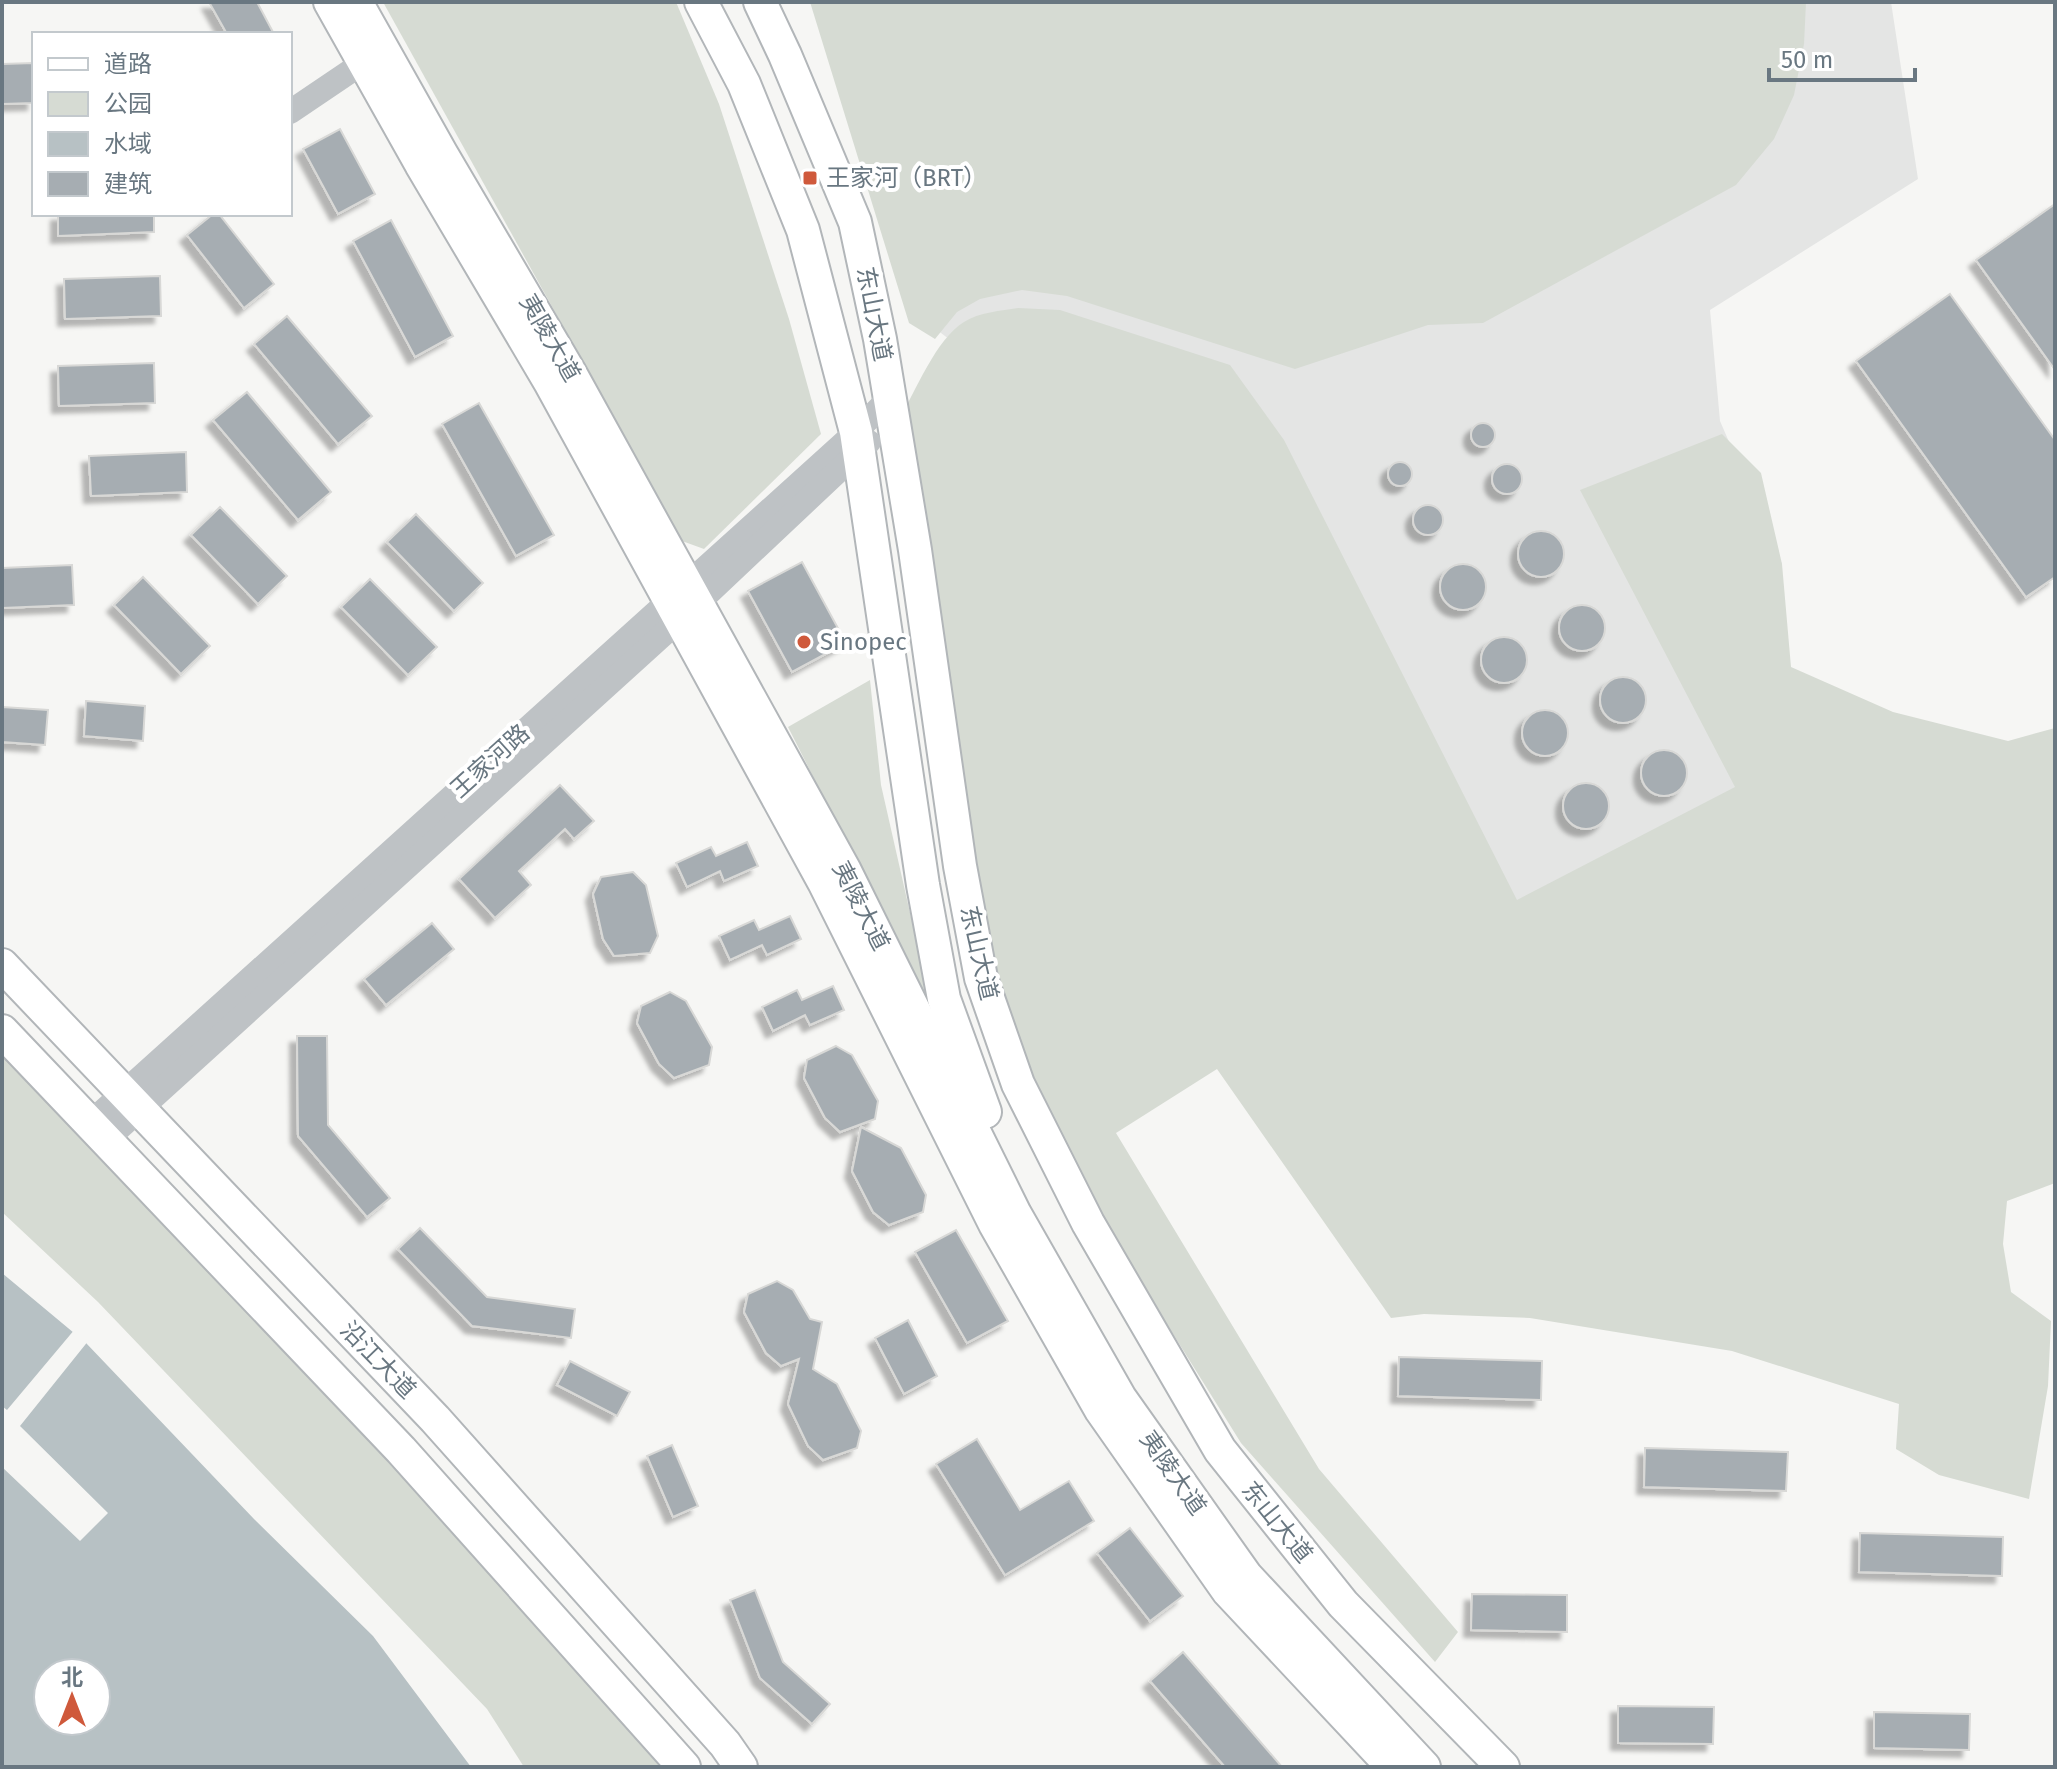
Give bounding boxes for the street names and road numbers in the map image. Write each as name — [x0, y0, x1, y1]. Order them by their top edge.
street label: 东山大道 — [851, 264, 897, 364]
street label: 夷陵大道 — [514, 289, 586, 387]
street label: 王家河路 — [445, 718, 535, 804]
street label: 夷陵大道 — [827, 857, 895, 955]
street label: 东山大道 — [955, 903, 1003, 1003]
street label: 沿江大道 — [335, 1316, 421, 1404]
street label: 夷陵大道 — [1134, 1426, 1212, 1520]
street label: 东山大道 — [1236, 1476, 1318, 1568]

